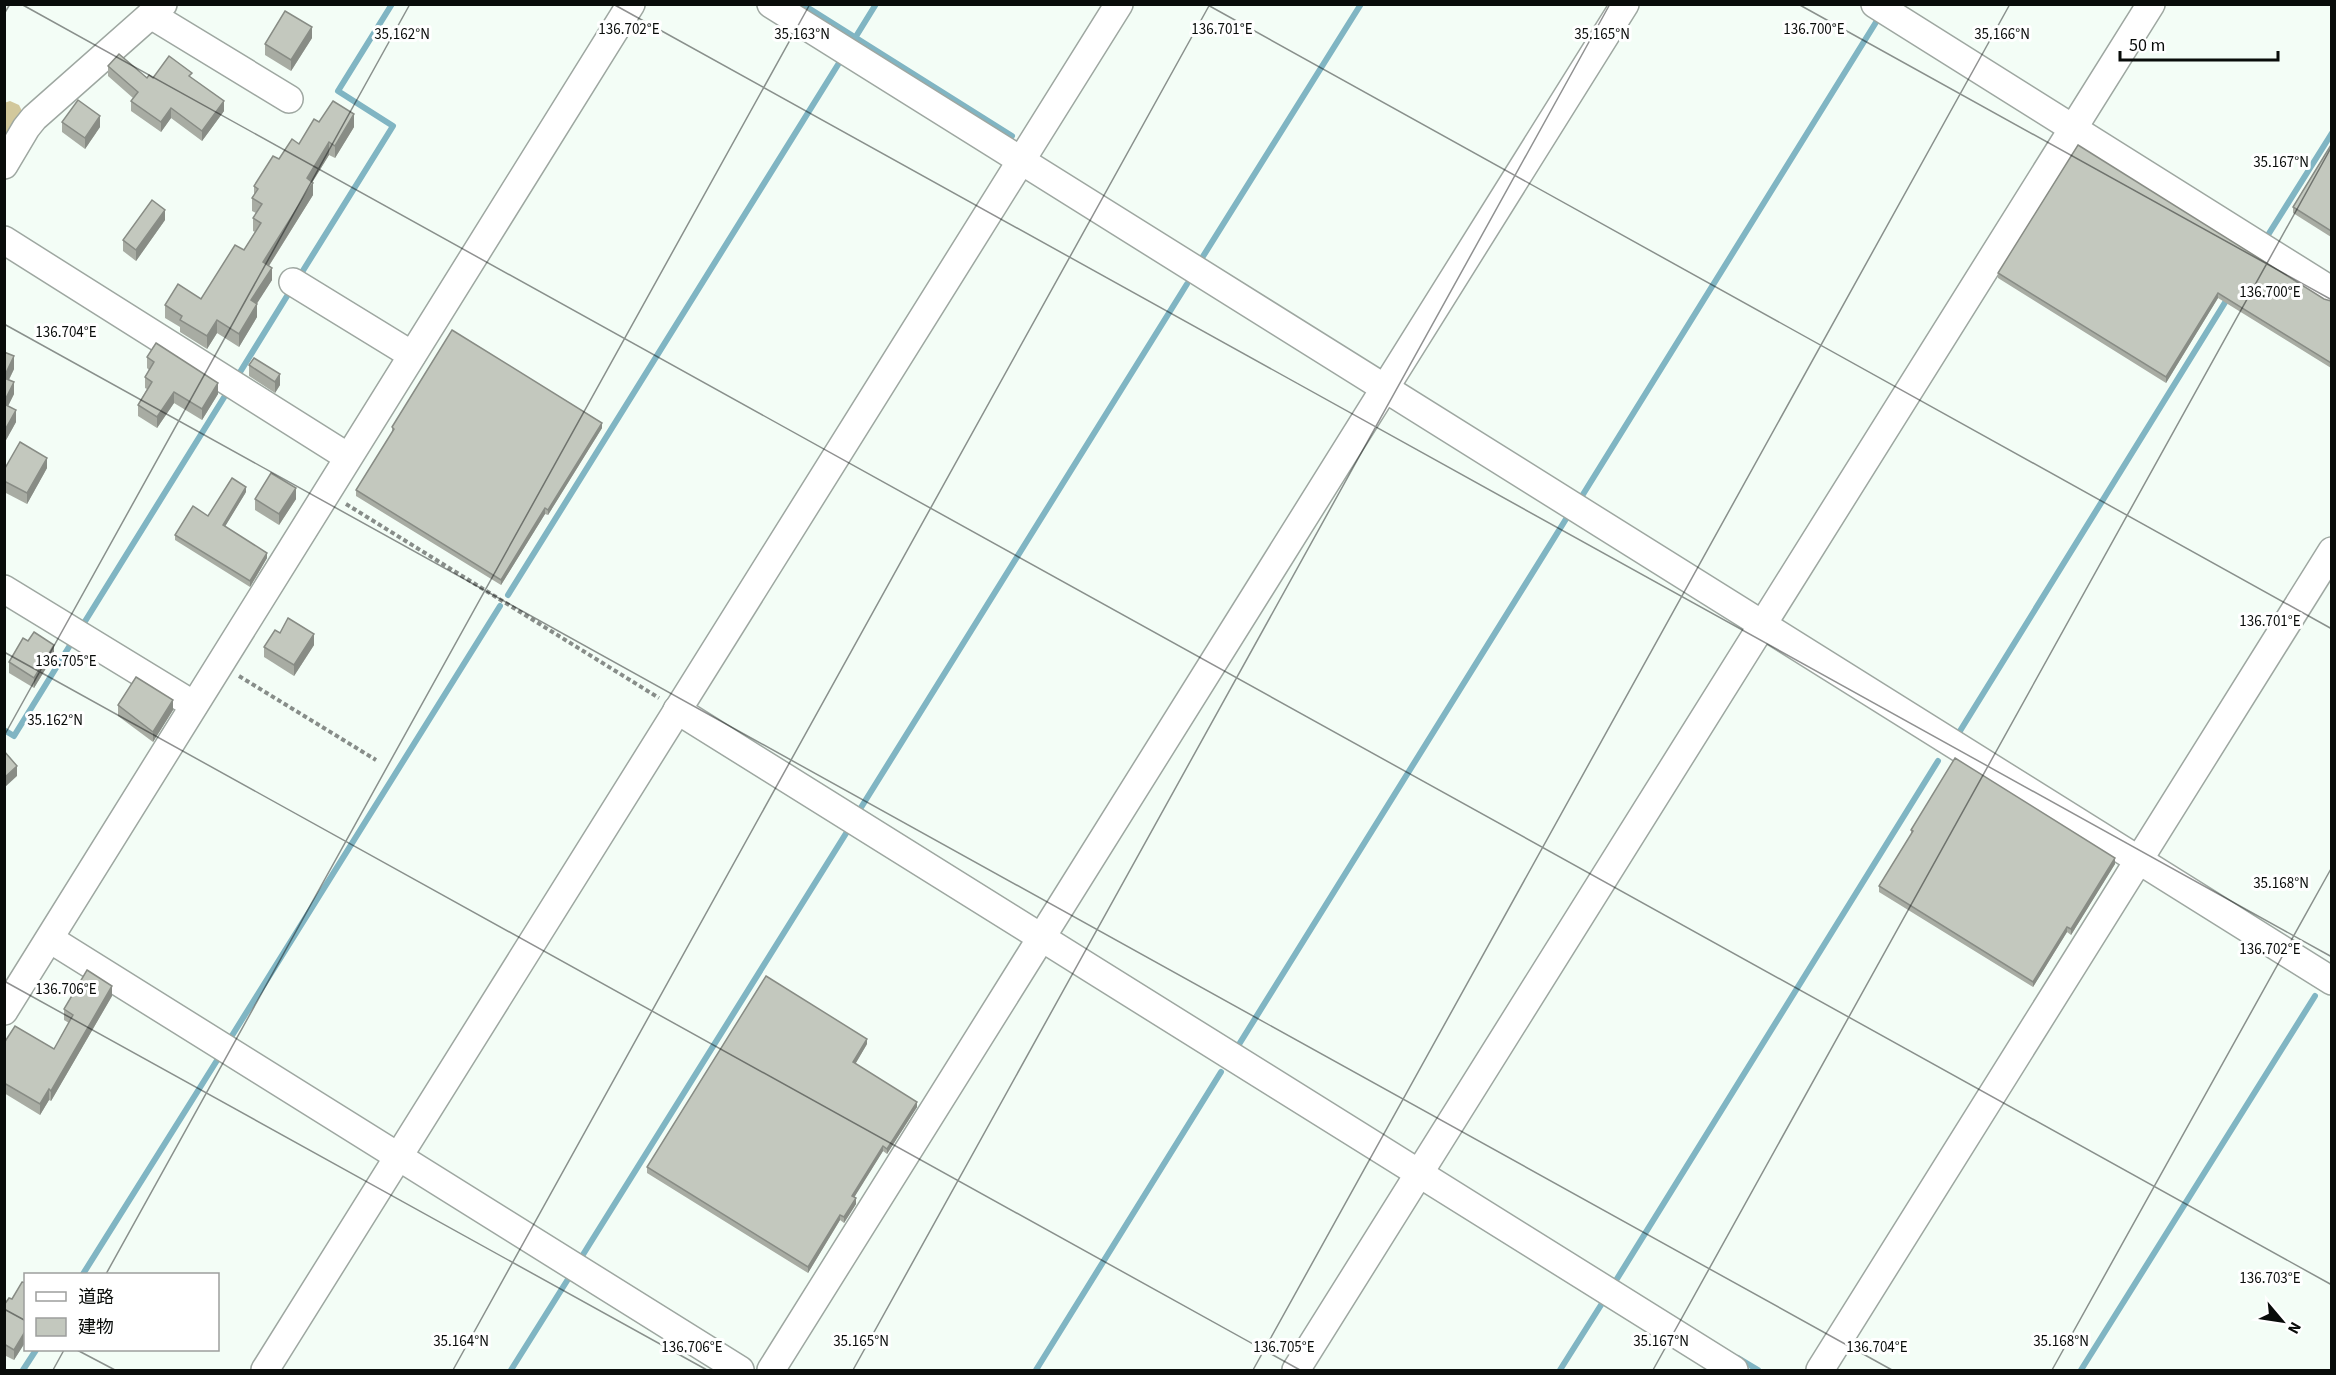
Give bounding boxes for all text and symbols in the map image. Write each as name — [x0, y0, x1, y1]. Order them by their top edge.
text: 136.702°E — [598, 19, 660, 40]
text: 136.701°E — [1191, 19, 1253, 40]
text: 136.700°E — [1783, 19, 1845, 40]
text: 35.162°N — [374, 24, 430, 45]
text: 35.163°N — [774, 24, 830, 45]
text: 35.165°N — [1574, 24, 1630, 45]
text: 35.166°N — [1974, 24, 2030, 45]
scale bar — [2120, 24, 2278, 62]
text: 50 m — [2129, 33, 2165, 58]
text: 35.167°N — [2253, 152, 2309, 173]
text: 136.700°E — [2239, 282, 2301, 303]
text: 136.704°E — [35, 322, 97, 343]
text: 136.701°E — [2239, 611, 2301, 632]
text: 136.705°E — [35, 651, 97, 672]
text: 35.162°N — [27, 710, 83, 731]
text: 35.168°N — [2253, 873, 2309, 894]
text: 136.702°E — [2239, 939, 2301, 960]
text: 136.706°E — [35, 979, 97, 1000]
text: 136.703°E — [2239, 1268, 2301, 1289]
legend — [24, 1273, 219, 1351]
text: 道路 — [78, 1285, 114, 1310]
north arrow — [2252, 1291, 2312, 1351]
text: 建物 — [78, 1315, 114, 1340]
text: N — [2282, 1318, 2306, 1338]
text: 35.164°N — [433, 1331, 489, 1352]
text: 35.165°N — [833, 1331, 889, 1352]
text: 35.167°N — [1633, 1331, 1689, 1352]
text: 35.168°N — [2033, 1331, 2089, 1352]
text: 136.706°E — [661, 1337, 723, 1358]
text: 136.705°E — [1253, 1337, 1315, 1358]
text: 136.704°E — [1846, 1337, 1908, 1358]

